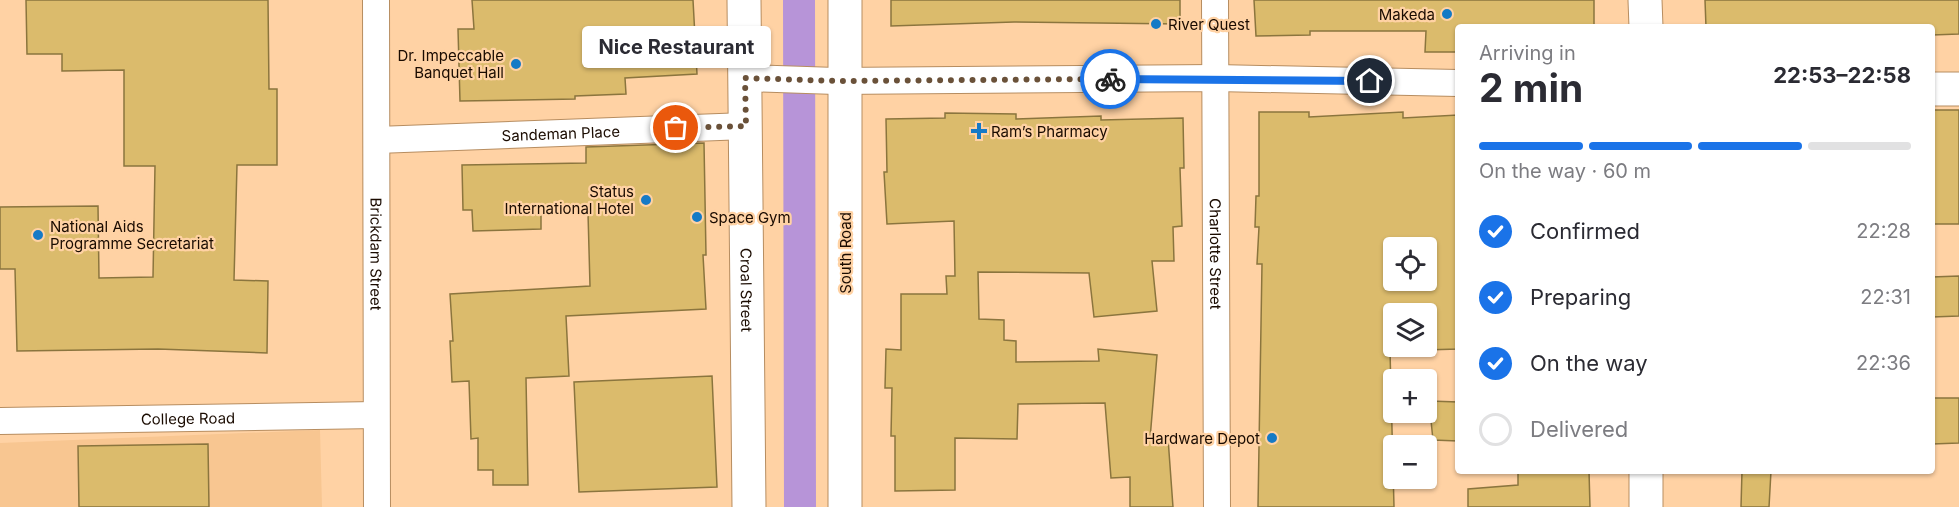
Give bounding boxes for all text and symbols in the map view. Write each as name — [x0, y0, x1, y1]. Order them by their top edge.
place label: Makeda — [1379, 5, 1435, 24]
marker: Makeda — [1440, 7, 1454, 21]
place label: River Quest — [1168, 15, 1250, 34]
marker: River Quest — [1149, 17, 1163, 31]
callout: Nice Restaurant — [582, 26, 771, 68]
text: Nice Restaurant — [599, 35, 754, 59]
text: Arriving in — [1479, 41, 1576, 65]
place label: Dr. Impeccable Banquet Hall — [398, 46, 504, 82]
courier — [1080, 49, 1140, 109]
pin — [1344, 55, 1395, 106]
marker: Dr. Impeccable Banquet Hall — [509, 57, 523, 71]
text: 22:53–22:58 — [1773, 62, 1911, 88]
icon: bike — [1094, 63, 1127, 96]
icon: home — [1353, 64, 1386, 97]
text: 2 min — [1479, 64, 1583, 111]
pin — [650, 102, 701, 153]
icon: bag — [659, 111, 692, 144]
street label: Sandeman Place — [501, 121, 620, 145]
place label: Ram’s Pharmacy — [991, 122, 1108, 141]
marker: Ram’s Pharmacy — [972, 124, 986, 138]
text: On the way · 60 m — [1479, 159, 1651, 183]
place label: Status International Hotel — [504, 182, 634, 218]
marker: Status International Hotel — [639, 193, 653, 207]
street label: Brickdam Street — [367, 197, 386, 311]
street label: Charlotte Street — [1206, 198, 1226, 310]
place label: Space Gym — [709, 208, 791, 227]
marker: Space Gym — [690, 210, 704, 224]
street label: South Road — [836, 212, 855, 294]
icon: check — [1479, 215, 1512, 248]
place label: National Aids Programme Secretariat — [50, 217, 214, 253]
text: Confirmed — [1530, 218, 1640, 244]
text: 22:28 — [1856, 219, 1911, 243]
marker: National Aids Programme Secretariat — [31, 228, 45, 242]
map controls — [1383, 237, 1437, 489]
button: locate — [1383, 237, 1437, 291]
street label: Croal Street — [737, 248, 757, 332]
icon: check — [1479, 281, 1512, 314]
text: Preparing — [1530, 284, 1631, 310]
text: 22:31 — [1860, 285, 1911, 309]
button: layers — [1383, 303, 1437, 357]
icon: check — [1479, 347, 1512, 380]
text: On the way — [1530, 350, 1648, 376]
text: 22:36 — [1856, 351, 1911, 375]
button: + — [1383, 369, 1437, 423]
street label: College Road — [141, 408, 235, 428]
text: Delivered — [1530, 416, 1628, 442]
place label: Hardware Depot — [1144, 429, 1260, 448]
marker: Hardware Depot — [1265, 431, 1279, 445]
button: − — [1383, 435, 1437, 489]

